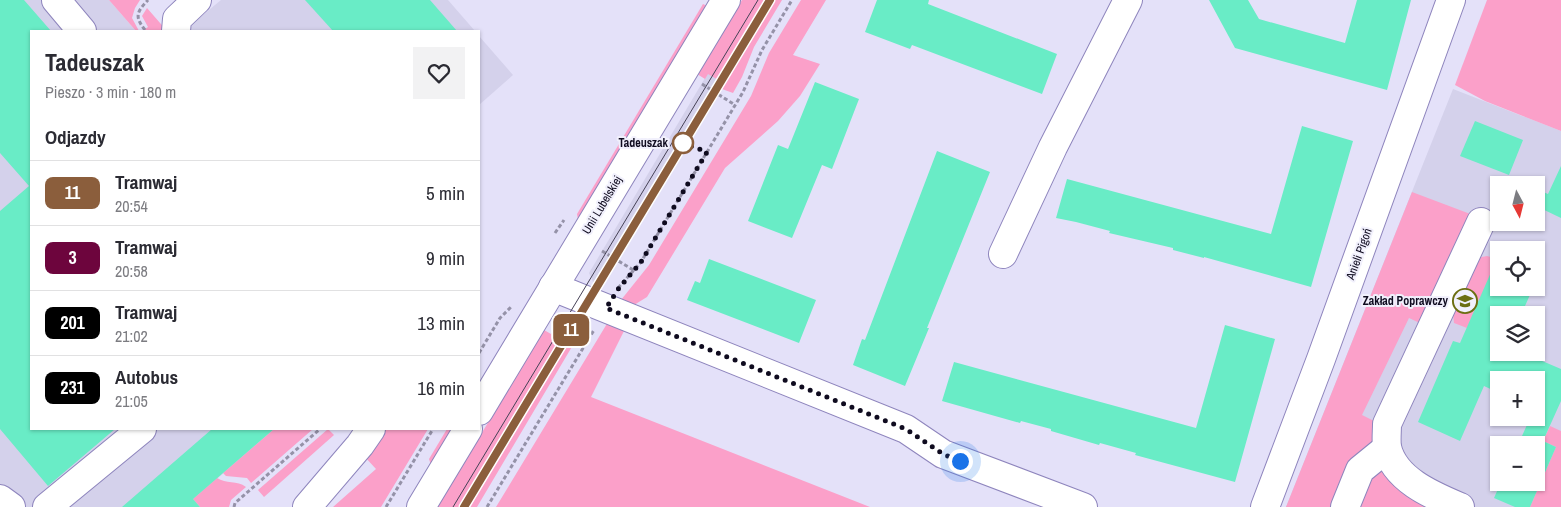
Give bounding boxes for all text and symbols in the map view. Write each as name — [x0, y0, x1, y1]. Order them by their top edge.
text: Tadeuszak — [45, 46, 144, 78]
button: heart — [413, 47, 465, 99]
text: Pieszo · 3 min · 180 m — [45, 81, 176, 103]
text: Odjazdy — [45, 124, 106, 150]
marker: Tadeuszak — [672, 132, 694, 154]
place label: Tadeuszak — [618, 135, 669, 151]
text: Tramwaj — [115, 169, 177, 195]
street label: Unii Lubelskiej — [578, 173, 626, 237]
north arrow — [1490, 176, 1545, 231]
map controls — [1490, 176, 1545, 491]
text: 11 — [65, 180, 80, 205]
text: 5 min — [426, 180, 465, 206]
text: 20:54 — [115, 195, 148, 217]
street label: Anieli Pigoń — [1342, 226, 1376, 283]
text: Tramwaj — [115, 234, 177, 260]
button: locate — [1490, 241, 1545, 296]
text: 3 — [68, 245, 77, 270]
text: 9 min — [426, 245, 465, 271]
text: 20:58 — [115, 260, 148, 282]
school or university icon: Zakład Poprawczy — [1452, 288, 1478, 314]
place label: Zakład Poprawczy — [1363, 293, 1449, 309]
text: Tramwaj — [115, 299, 177, 325]
button: layers — [1490, 306, 1545, 361]
text: 201 — [60, 310, 85, 335]
text: 13 min — [417, 310, 465, 336]
line badge: 11 — [548, 314, 594, 346]
text: 11 — [563, 317, 579, 342]
text: 21:02 — [115, 325, 148, 347]
text: Autobus — [115, 364, 178, 390]
button: + — [1490, 371, 1545, 426]
text: 231 — [60, 375, 85, 400]
text: 16 min — [417, 375, 465, 401]
text: 21:05 — [115, 390, 148, 412]
button: − — [1490, 436, 1545, 491]
your location — [948, 449, 973, 474]

